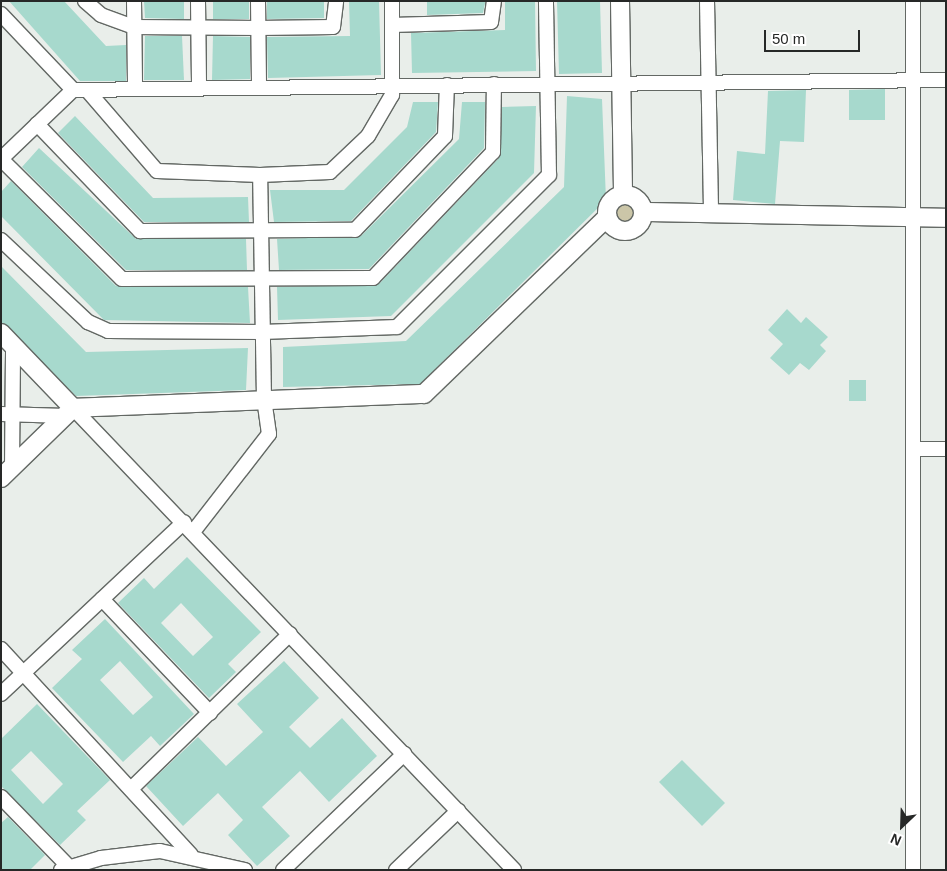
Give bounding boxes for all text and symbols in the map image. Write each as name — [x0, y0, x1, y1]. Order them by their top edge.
scale bar — [767, 20, 863, 52]
text: 50 m — [772, 30, 805, 47]
north arrow — [877, 801, 927, 851]
text: N — [888, 830, 904, 849]

